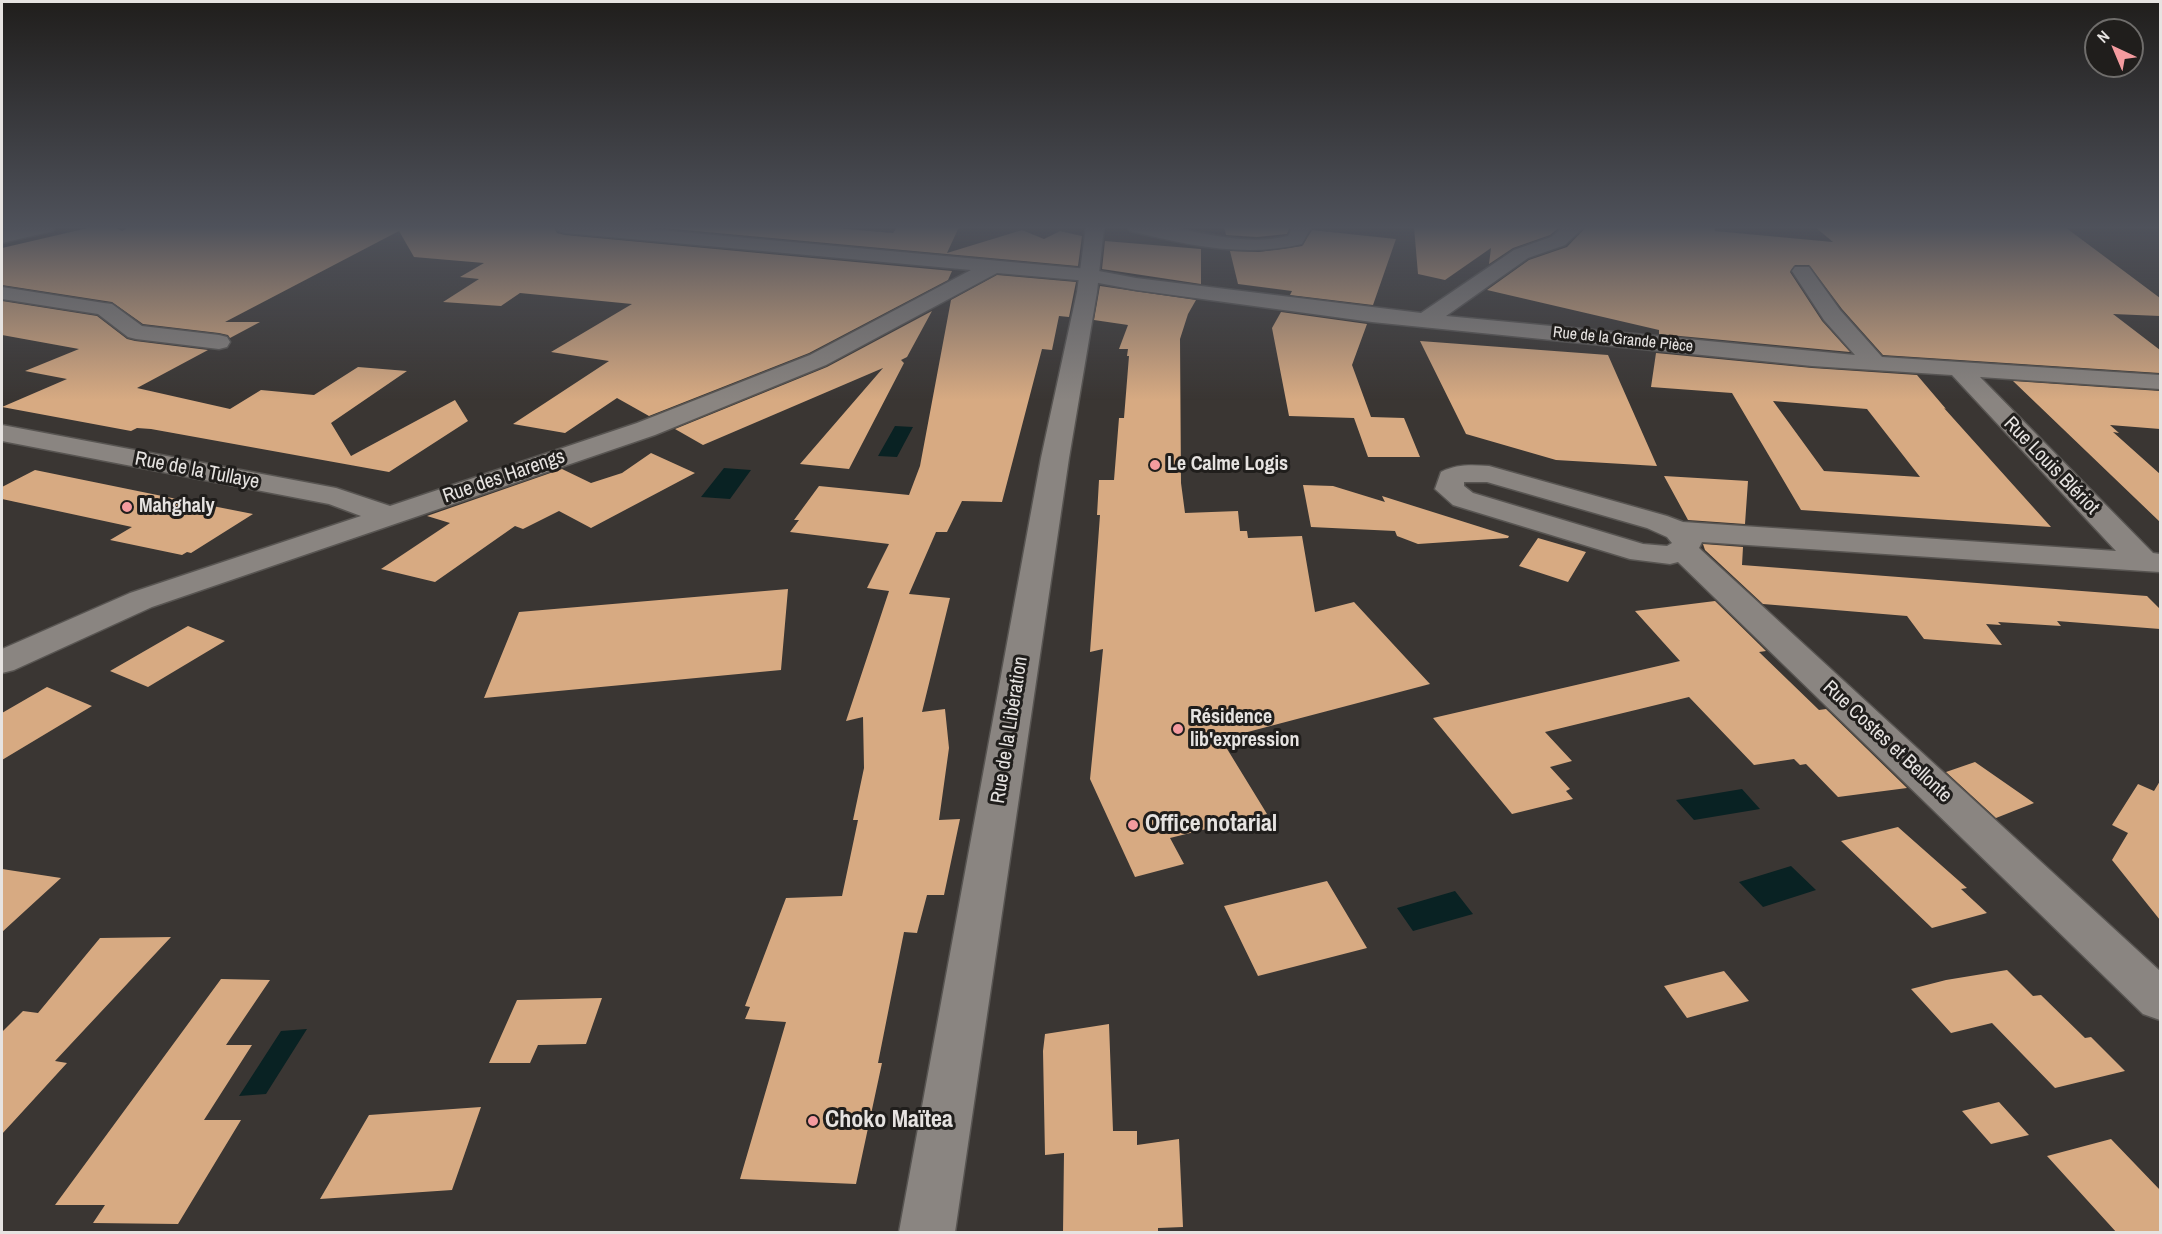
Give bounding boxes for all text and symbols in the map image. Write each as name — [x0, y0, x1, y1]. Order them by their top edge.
north arrow — [2084, 18, 2144, 78]
text: N — [2092, 25, 2114, 48]
street label: Rue de la Grande Pièce — [1552, 323, 1694, 357]
street label: Rue Louis Blériot — [1998, 412, 2104, 520]
street label: Rue des Harengs — [440, 445, 568, 509]
street label: Rue de la Tullaye — [133, 447, 261, 495]
place label: Le Calme Logis — [1167, 453, 1288, 477]
marker: Le Calme Logis — [1148, 458, 1162, 472]
place label: Mahghaly — [139, 495, 215, 519]
marker: Mahghaly — [120, 500, 134, 514]
street label: Rue de la Libération — [987, 655, 1033, 805]
street label: Rue Costes et Bellonte — [1817, 676, 1957, 808]
place label: Résidence lib'expression — [1190, 706, 1300, 753]
marker: Résidence lib'expression — [1171, 722, 1185, 736]
place label: Office notarial — [1145, 811, 1277, 839]
marker: Office notarial — [1126, 818, 1140, 832]
place label: Choko Maïtea — [825, 1107, 953, 1135]
marker: Choko Maïtea — [806, 1114, 820, 1128]

